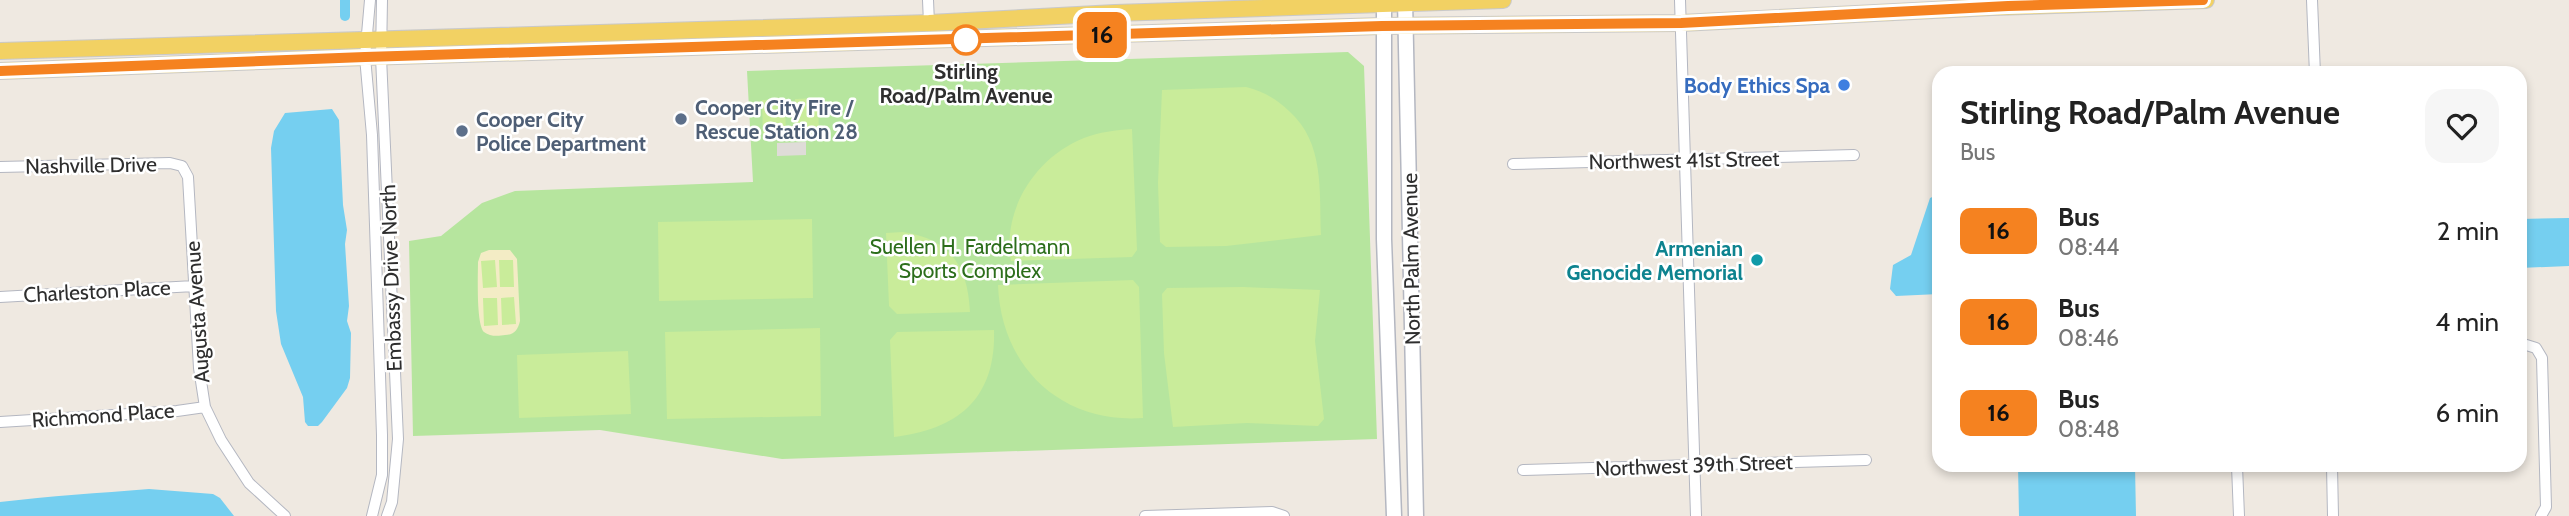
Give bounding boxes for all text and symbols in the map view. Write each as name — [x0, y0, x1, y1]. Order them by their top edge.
line badge: 16 — [1070, 12, 1134, 58]
text: 16 — [1091, 20, 1113, 49]
marker: Stirling Road/Palm Avenue — [951, 25, 981, 55]
place label: Stirling Road/Palm Avenue — [879, 59, 1053, 108]
place label: Body Ethics Spa — [1684, 73, 1831, 98]
marker: Body Ethics Spa — [1836, 77, 1852, 93]
button: heart — [2425, 89, 2499, 163]
text: Stirling Road/Palm Avenue — [1960, 92, 2340, 132]
place label: Cooper City Fire / Rescue Station 28 — [695, 95, 858, 144]
place label: Cooper City Police Department — [476, 107, 646, 156]
marker: Cooper City Fire / Rescue Station 28 — [673, 111, 689, 127]
marker: Cooper City Police Department — [454, 123, 470, 139]
text: Bus — [1960, 138, 1995, 166]
street label: Northwest 41st Street — [1588, 146, 1780, 174]
street label: Nashville Drive — [25, 151, 157, 179]
street label: North Palm Avenue — [1397, 172, 1425, 345]
street label: Embassy Drive North — [375, 184, 407, 372]
text: Bus — [2058, 201, 2099, 233]
text: 2 min — [2437, 215, 2499, 247]
text: 16 — [1987, 216, 2010, 245]
text: 08:44 — [2058, 233, 2119, 261]
park label: Suellen H. Fardelmann Sports Complex — [870, 234, 1070, 283]
place label: Armenian Genocide Memorial — [1566, 236, 1743, 285]
street label: Augusta Avenue — [180, 240, 214, 384]
marker: Armenian Genocide Memorial — [1749, 252, 1765, 268]
street label: Charleston Place — [23, 275, 172, 307]
text: Bus — [2058, 292, 2099, 324]
text: 4 min — [2435, 306, 2499, 338]
text: 16 — [1987, 307, 2010, 336]
text: 08:46 — [2058, 324, 2119, 352]
text: Bus — [2058, 383, 2099, 415]
text: 6 min — [2436, 397, 2499, 429]
street label: Richmond Place — [31, 398, 175, 432]
text: 16 — [1987, 398, 2010, 427]
text: 08:48 — [2058, 415, 2120, 443]
street label: Northwest 39th Street — [1595, 449, 1793, 481]

